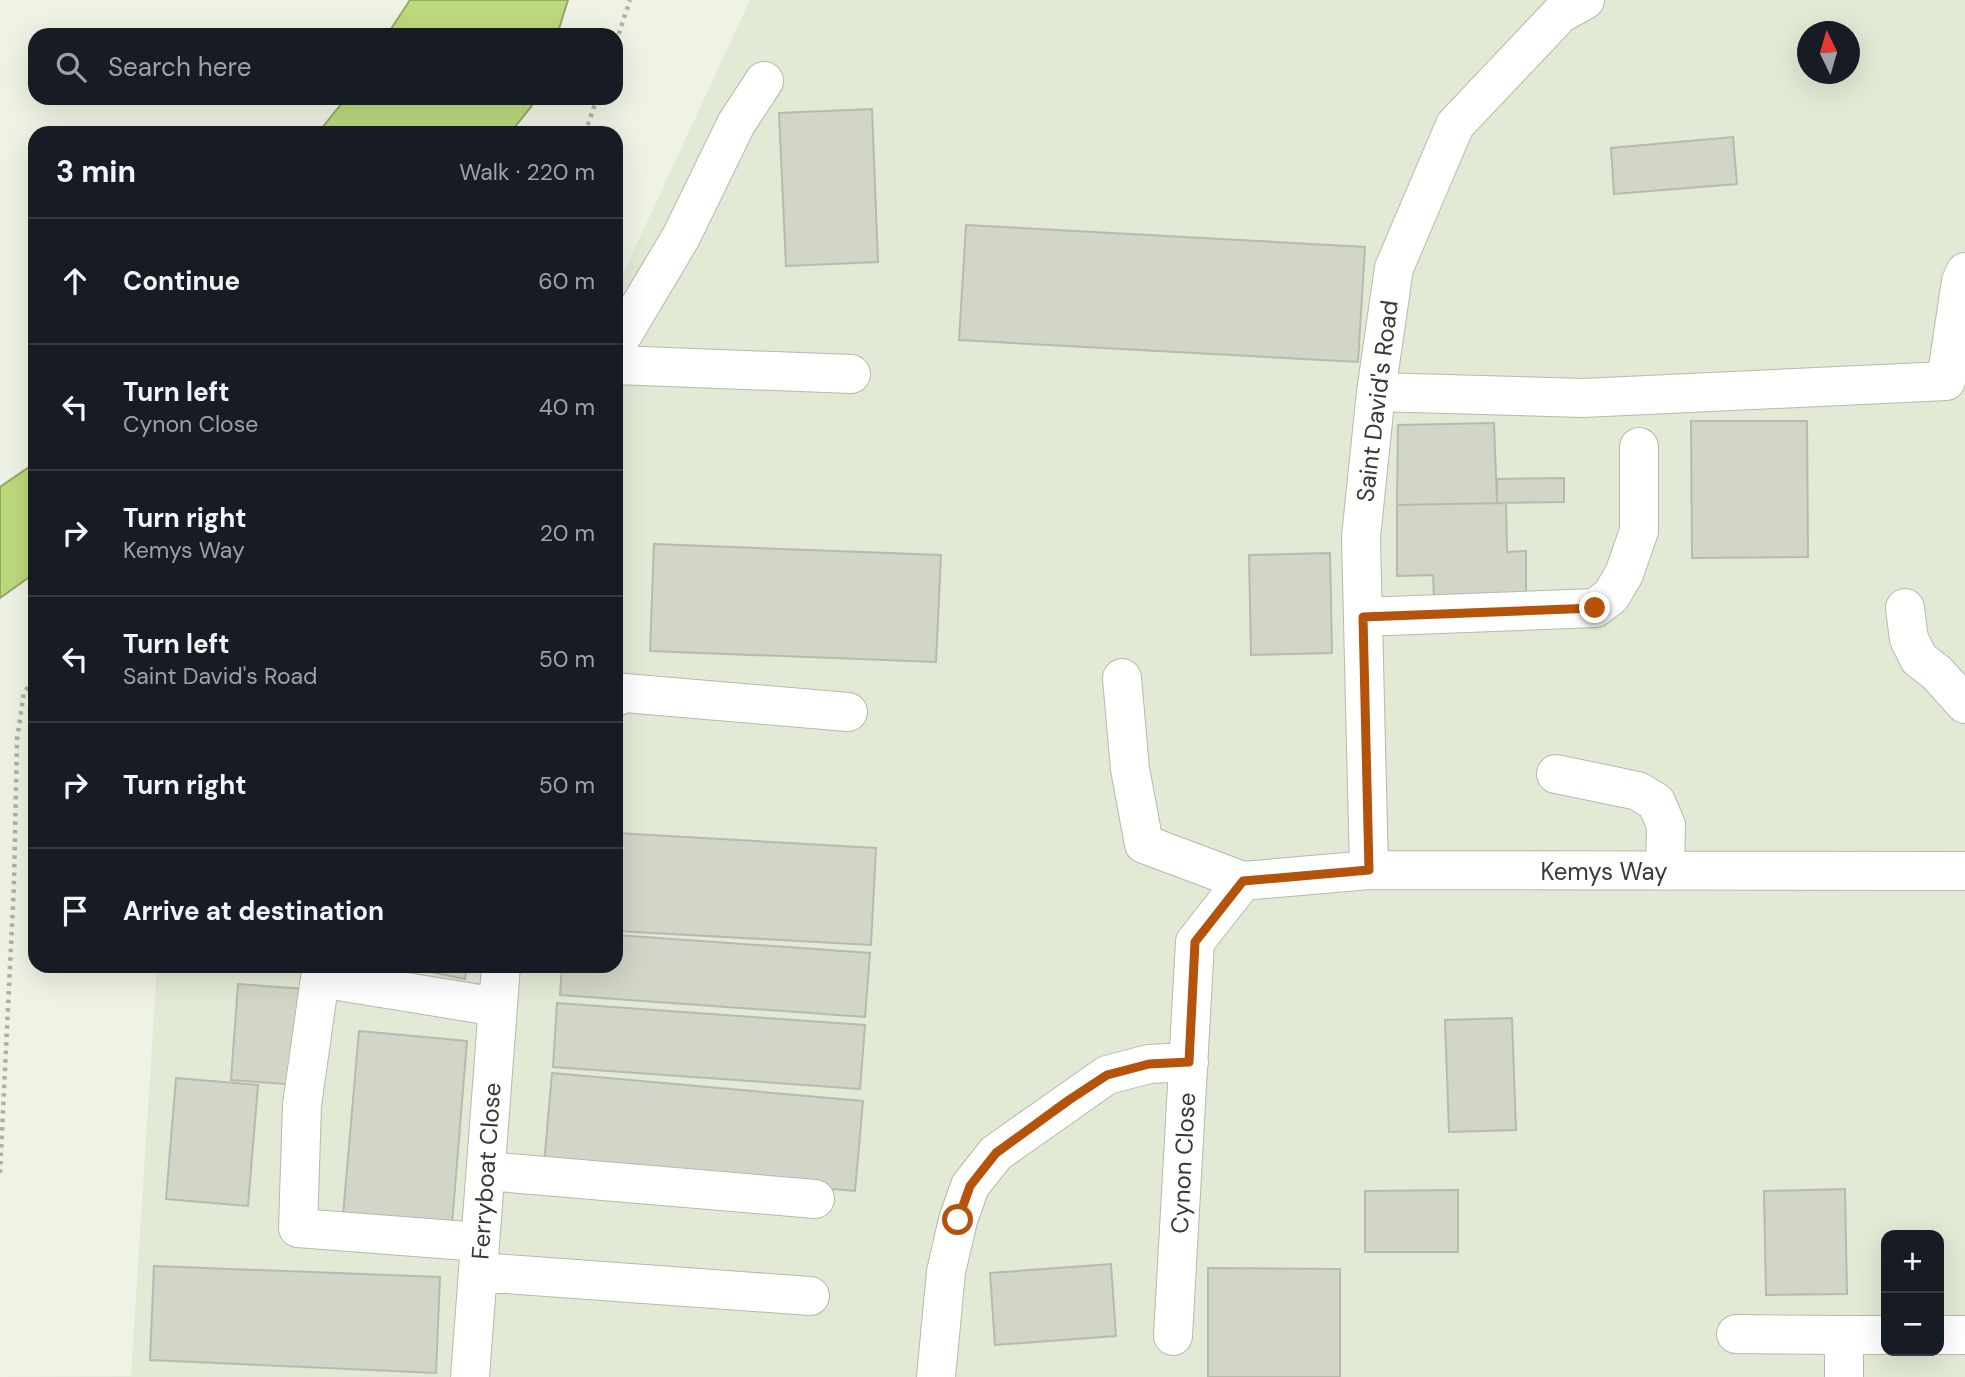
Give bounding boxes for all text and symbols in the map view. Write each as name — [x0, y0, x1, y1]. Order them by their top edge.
north arrow — [1797, 21, 1860, 84]
search box — [28, 28, 623, 105]
icon: search — [52, 48, 90, 86]
text: Search here — [108, 50, 251, 84]
text: 3 min — [56, 152, 136, 191]
text: Walk · 220 m — [459, 157, 595, 187]
icon: ahead — [56, 262, 94, 300]
text: Continue — [123, 264, 240, 298]
text: 60 m — [538, 266, 595, 296]
street label: Saint David's Road — [1349, 298, 1405, 504]
text: Turn left — [123, 375, 230, 409]
icon: left — [56, 388, 94, 426]
text: 40 m — [539, 392, 595, 422]
text: Cynon Close — [123, 409, 258, 439]
text: Turn right — [123, 501, 247, 535]
icon: right — [56, 514, 94, 552]
text: 20 m — [540, 518, 595, 548]
text: Kemys Way — [123, 535, 245, 565]
route end — [1579, 592, 1610, 623]
text: Turn left — [123, 627, 230, 661]
icon: left — [56, 640, 94, 678]
text: 50 m — [539, 644, 595, 674]
text: Saint David's Road — [123, 661, 318, 691]
icon: right — [56, 766, 94, 804]
text: Turn right — [123, 768, 247, 802]
text: 50 m — [539, 770, 595, 800]
street label: Kemys Way — [1540, 856, 1668, 887]
icon: arrive — [56, 892, 94, 930]
text: Arrive at destination — [123, 894, 384, 928]
street label: Ferryboat Close — [464, 1081, 508, 1261]
street label: Cynon Close — [1164, 1092, 1202, 1234]
route start — [942, 1204, 973, 1235]
map controls — [1881, 1230, 1944, 1356]
button: + — [1881, 1230, 1944, 1293]
button: − — [1881, 1293, 1944, 1356]

